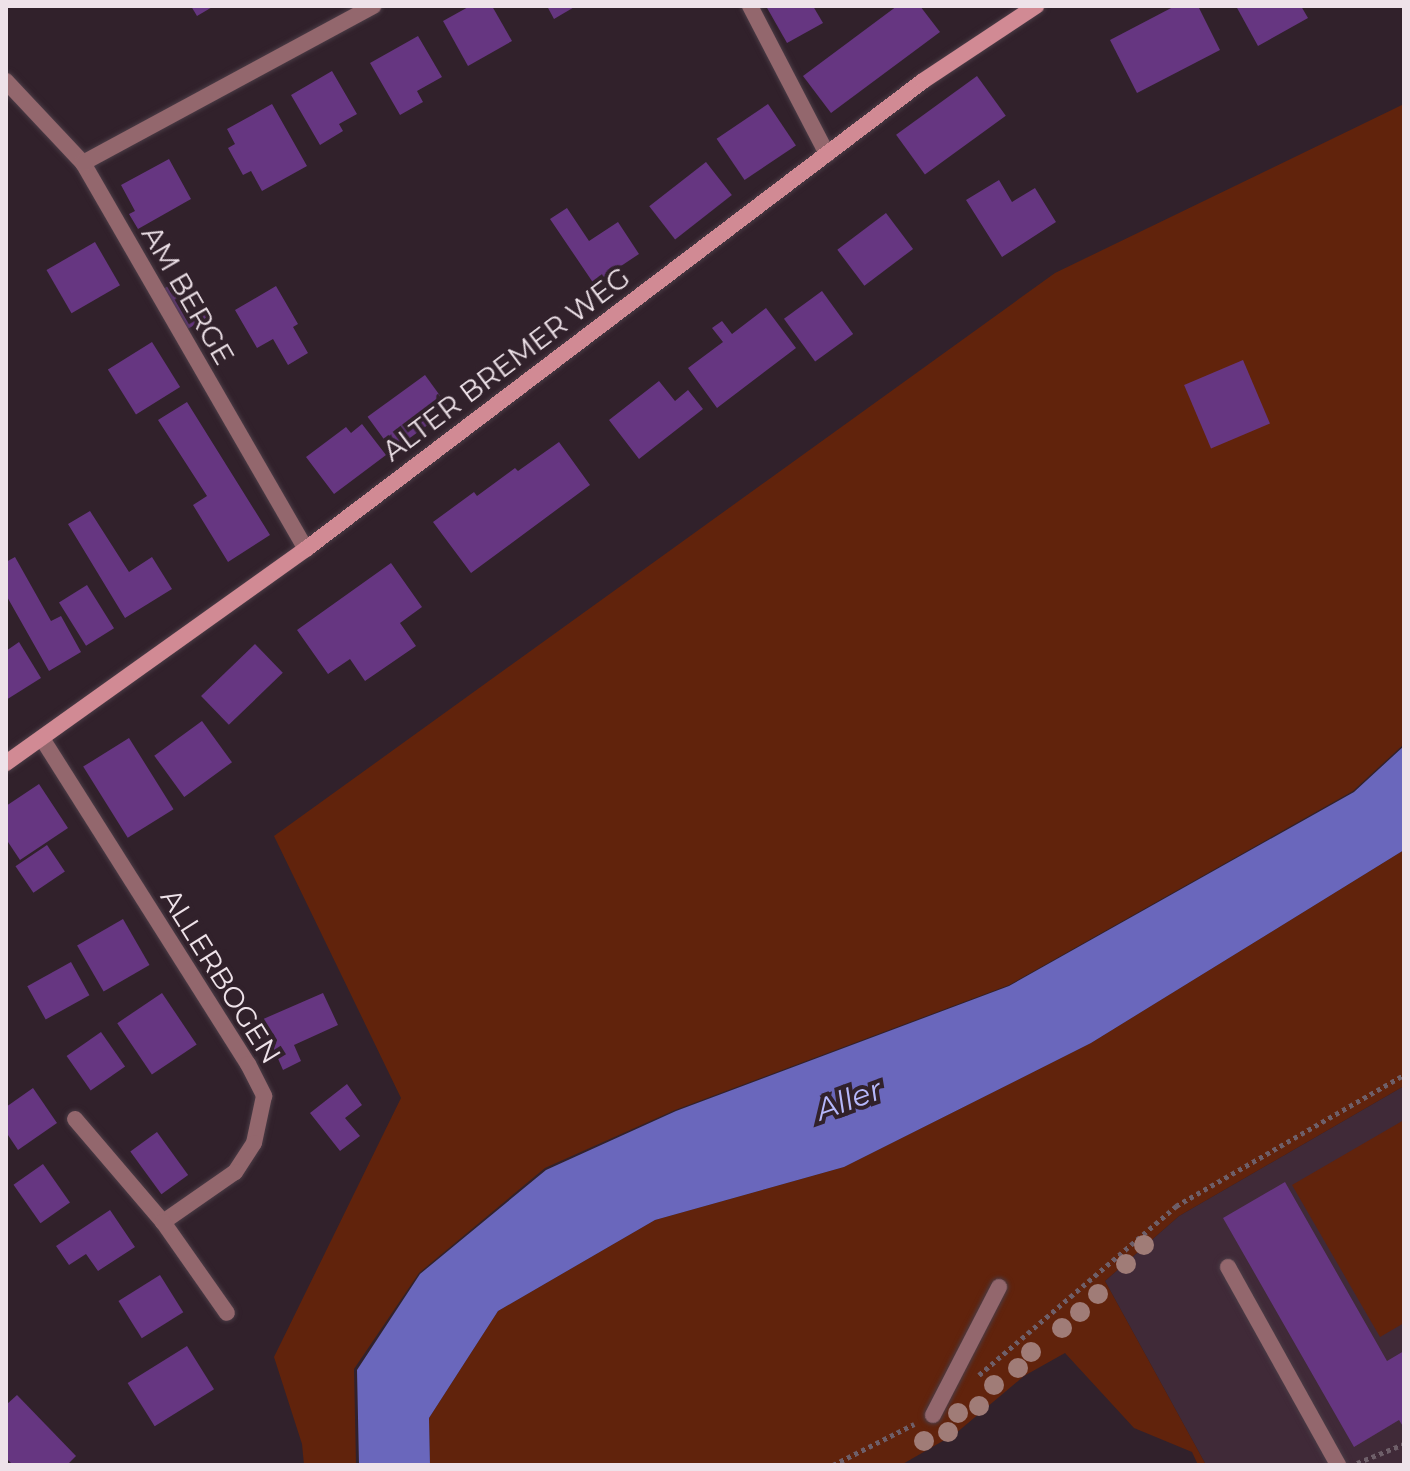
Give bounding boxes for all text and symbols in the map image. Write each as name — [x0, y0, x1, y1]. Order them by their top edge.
street label: AM BERGE — [135, 220, 241, 370]
street label: ALTER BREMER WEG — [376, 260, 636, 468]
street label: ALLERBOGEN — [154, 882, 288, 1070]
water label: Aller — [811, 1071, 887, 1129]

